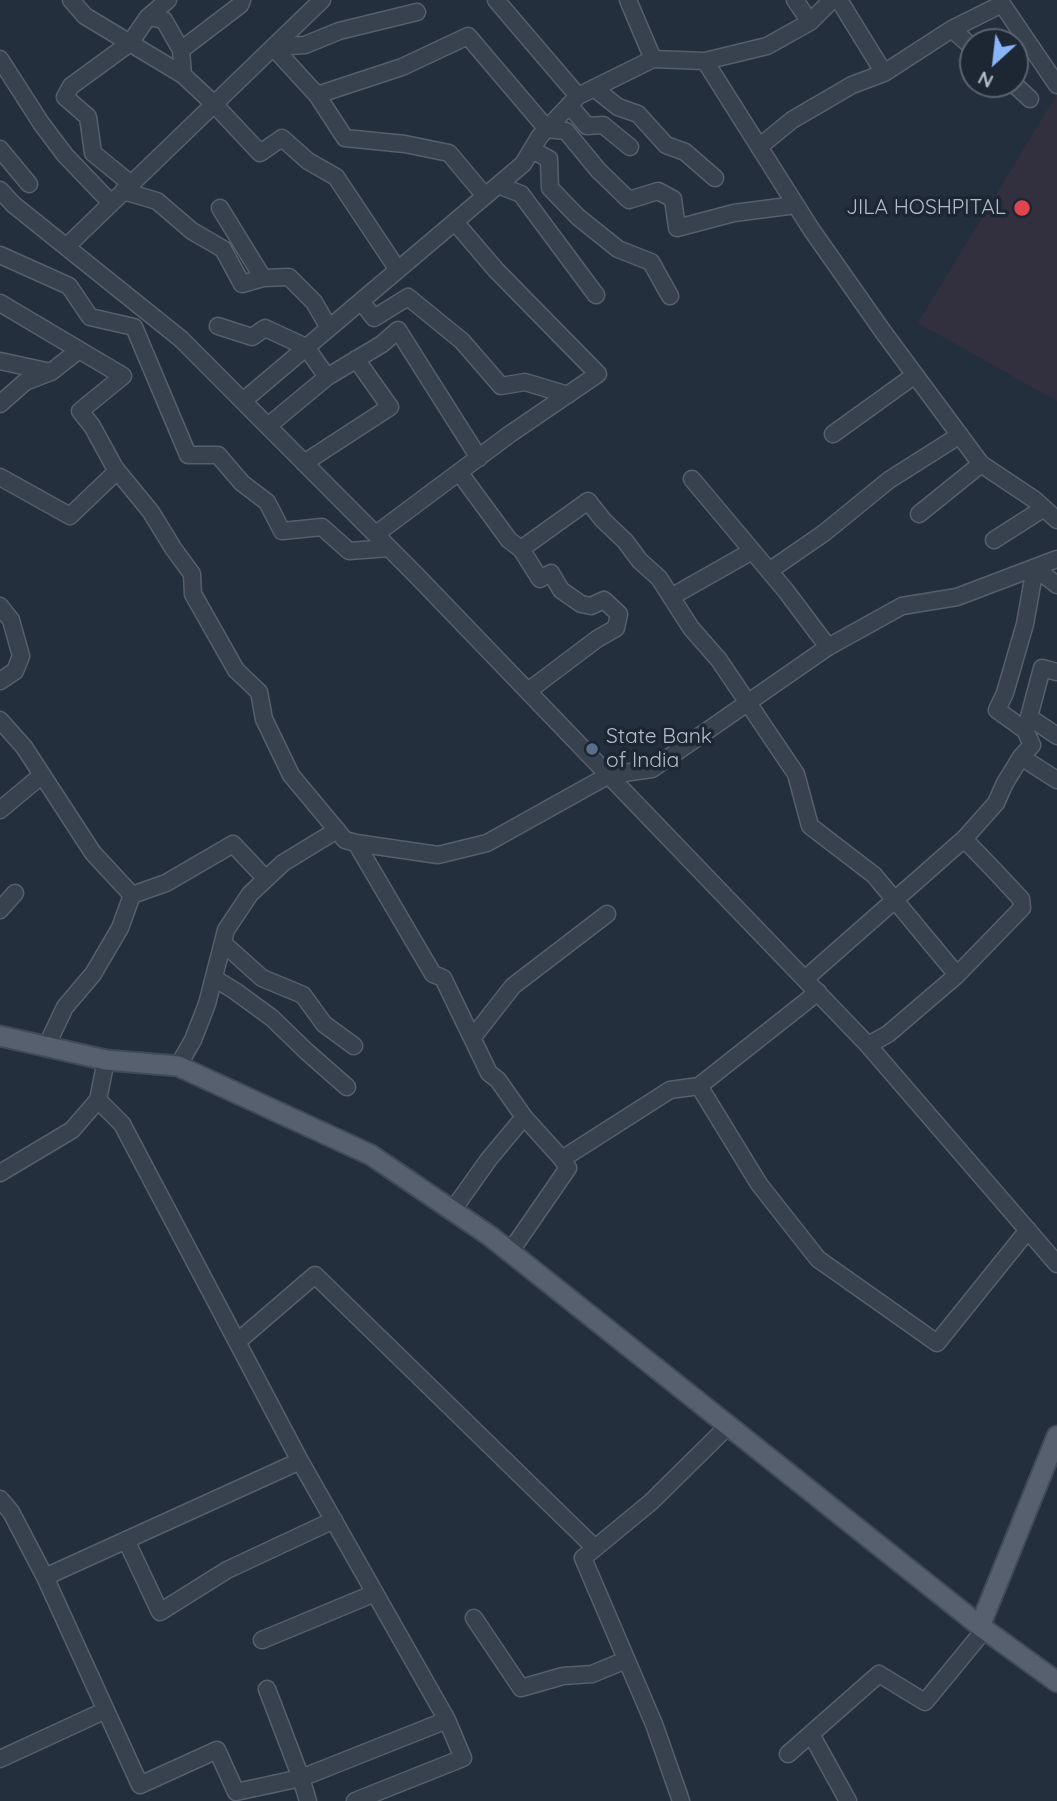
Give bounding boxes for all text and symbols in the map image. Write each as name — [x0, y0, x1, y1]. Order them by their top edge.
north arrow — [959, 28, 1029, 98]
text: N — [974, 66, 997, 94]
place label: JILA HOSHPITAL — [846, 195, 1006, 221]
marker: JILA HOSHPITAL — [1012, 198, 1032, 218]
place label: State Bank of India — [606, 724, 712, 774]
marker: State Bank of India — [584, 741, 600, 757]

